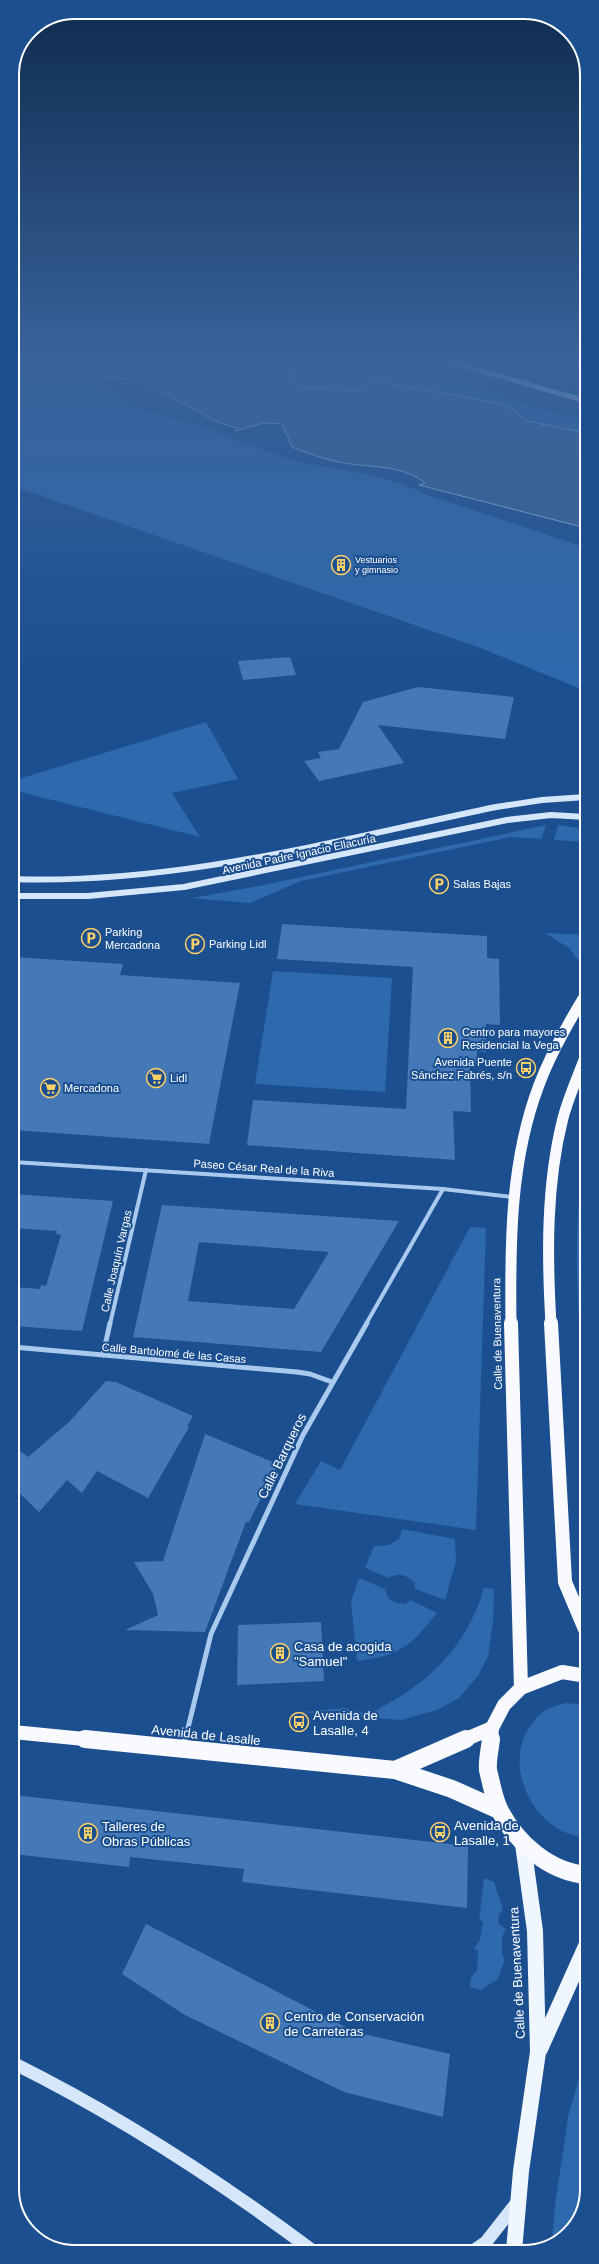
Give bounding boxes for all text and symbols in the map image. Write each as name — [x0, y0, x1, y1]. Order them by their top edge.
building icon: Vestuarios y gimnasio — [330, 554, 352, 576]
place label: Vestuarios y gimnasio — [355, 555, 398, 575]
street label: Avenida Padre Ignacio Ellacuría — [221, 832, 378, 876]
parking icon: Salas Bajas — [428, 873, 450, 895]
place label: Salas Bajas — [453, 878, 512, 890]
place label: Parking Mercadona — [105, 926, 161, 951]
parking icon: Parking Mercadona — [80, 927, 102, 949]
parking icon: Parking Lidl — [184, 933, 206, 955]
place label: Parking Lidl — [209, 938, 266, 950]
place label: Centro para mayores Residencial la Vega — [462, 1026, 566, 1051]
building icon: Centro para mayores Residencial la Vega — [437, 1027, 459, 1049]
place label: Avenida Puente Sánchez Fabrés, s/n — [411, 1056, 512, 1081]
bus stop icon: Avenida Puente Sánchez Fabrés, s/n — [515, 1057, 537, 1079]
supermarket icon: Lidl — [145, 1067, 167, 1089]
place label: Lidl — [170, 1072, 187, 1084]
supermarket icon: Mercadona — [39, 1077, 61, 1099]
place label: Mercadona — [64, 1082, 120, 1094]
street label: Paseo César Real de la Riva — [193, 1157, 336, 1179]
street label: Calle Joaquín Vargas — [98, 1208, 134, 1313]
street label: Calle de Buenaventura — [490, 1277, 504, 1390]
street label: Calle Bartolomé de las Casas — [101, 1341, 247, 1365]
street label: Calle Barqueros — [255, 1410, 309, 1501]
place label: Casa de acogida "Samuel" — [294, 1639, 392, 1669]
building icon: Casa de acogida "Samuel" — [269, 1642, 291, 1664]
place label: Avenida de Lasalle, 4 — [313, 1708, 378, 1738]
bus stop icon: Avenida de Lasalle, 4 — [288, 1711, 310, 1733]
street label: Avenida de Lasalle — [151, 1722, 261, 1748]
place label: Avenida de Lasalle, 1 — [454, 1818, 519, 1848]
place label: Talleres de Obras Públicas — [102, 1819, 191, 1849]
bus stop icon: Avenida de Lasalle, 1 — [429, 1821, 451, 1843]
building icon: Talleres de Obras Públicas — [77, 1822, 99, 1844]
street label: Calle de Buenaventura — [506, 1906, 528, 2039]
place label: Centro de Conservación de Carreteras — [284, 2009, 424, 2039]
building icon: Centro de Conservación de Carreteras — [259, 2012, 281, 2034]

